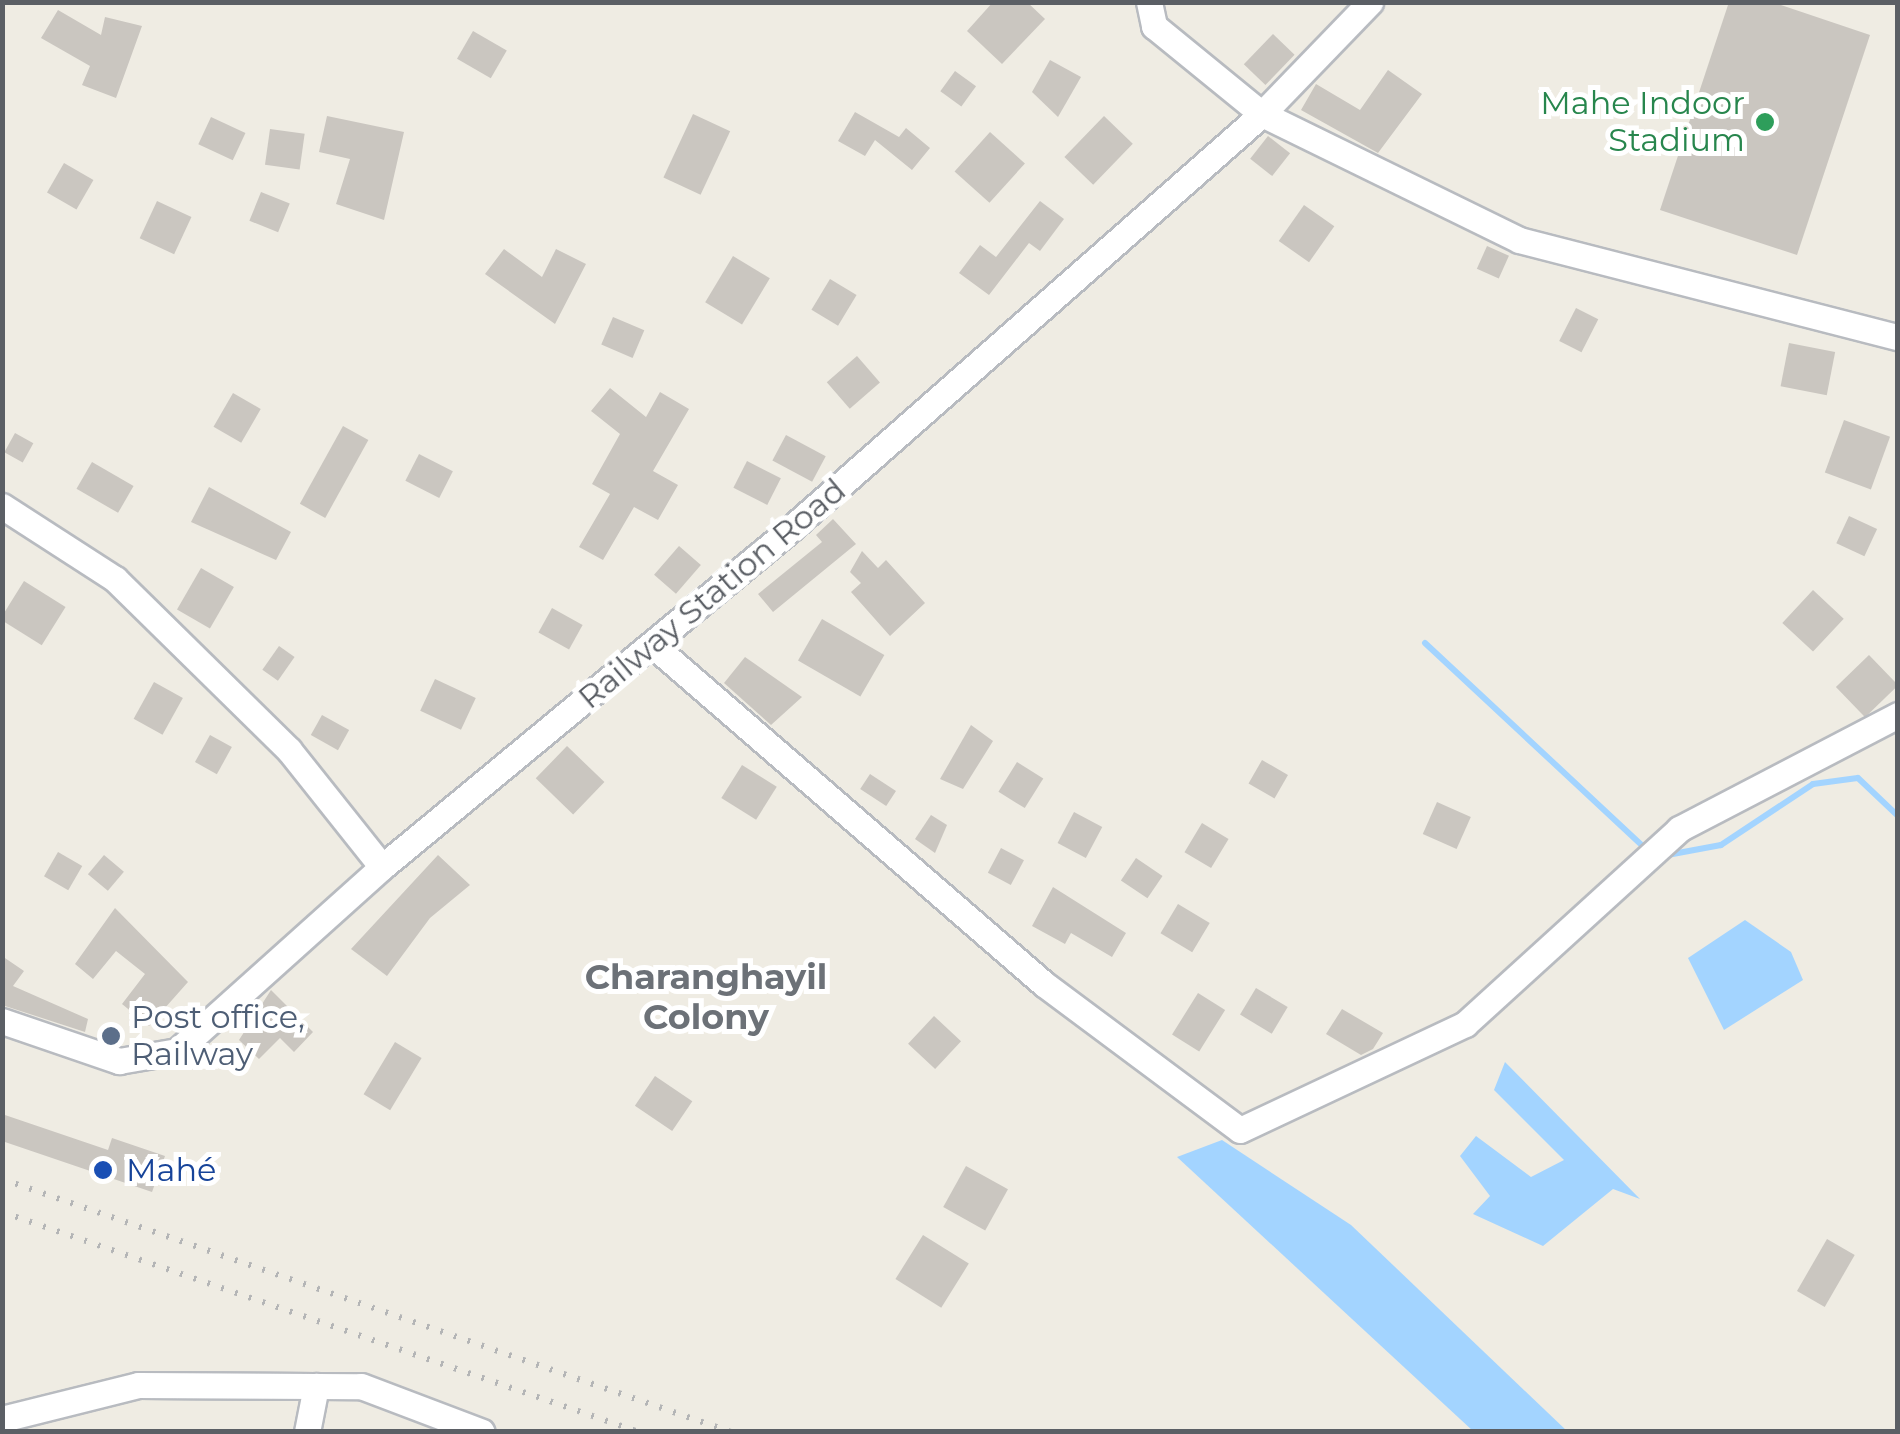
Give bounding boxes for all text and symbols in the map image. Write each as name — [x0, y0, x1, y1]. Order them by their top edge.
place label: Mahe Indoor Stadium — [1540, 85, 1745, 160]
marker: Mahe Indoor Stadium — [1754, 111, 1776, 133]
street label: Railway Station Road — [571, 471, 853, 717]
district label: Charanghayil Colony — [585, 956, 827, 1038]
place label: Post office, Railway — [131, 999, 305, 1074]
marker: Post office, Railway — [100, 1025, 122, 1047]
place label: Mahé — [126, 1151, 216, 1189]
marker: Mahé — [90, 1157, 116, 1183]

